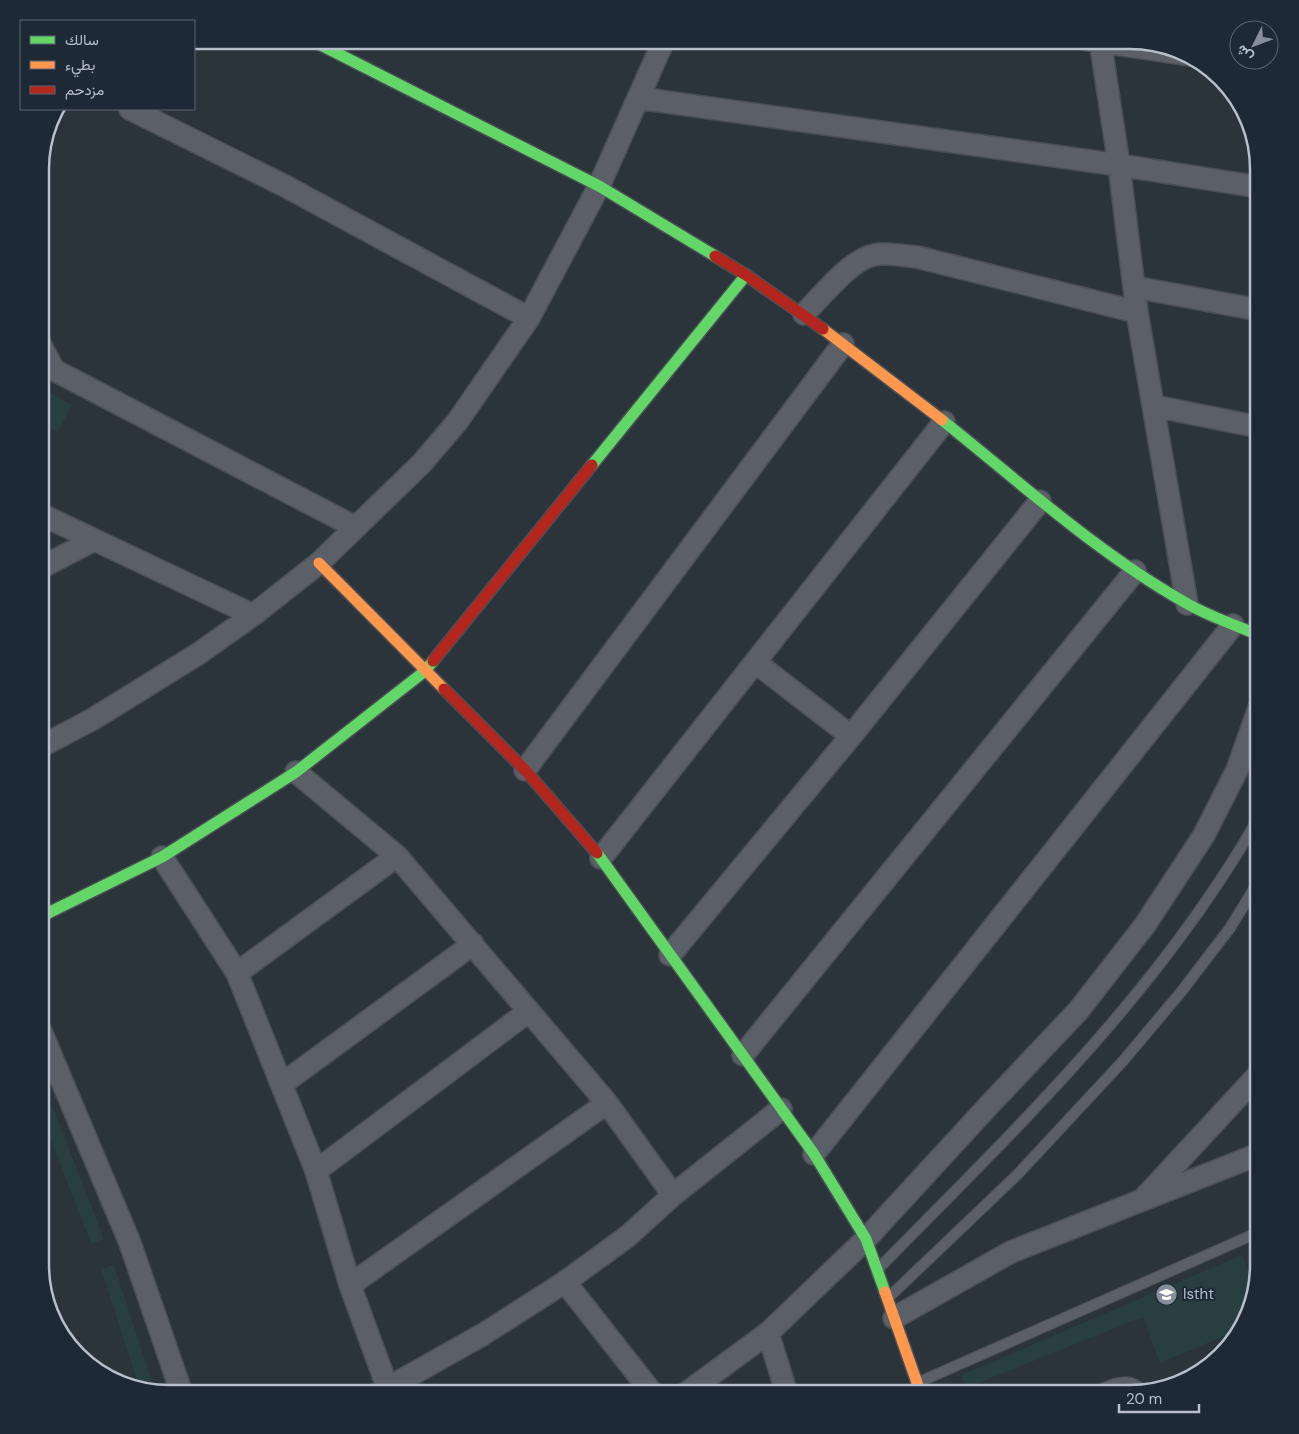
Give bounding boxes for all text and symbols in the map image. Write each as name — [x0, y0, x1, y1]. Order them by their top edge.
legend — [20, 20, 195, 110]
north arrow — [1229, 20, 1279, 70]
text: سالك — [65, 30, 99, 50]
text: ش — [1232, 41, 1257, 66]
text: بطيء — [65, 55, 95, 78]
text: مزدحم — [65, 80, 104, 100]
school or university icon: Istht — [1155, 1282, 1179, 1306]
place label: Istht — [1183, 1284, 1214, 1304]
scale bar — [1119, 1382, 1199, 1414]
text: 20 m — [1126, 1389, 1162, 1409]

